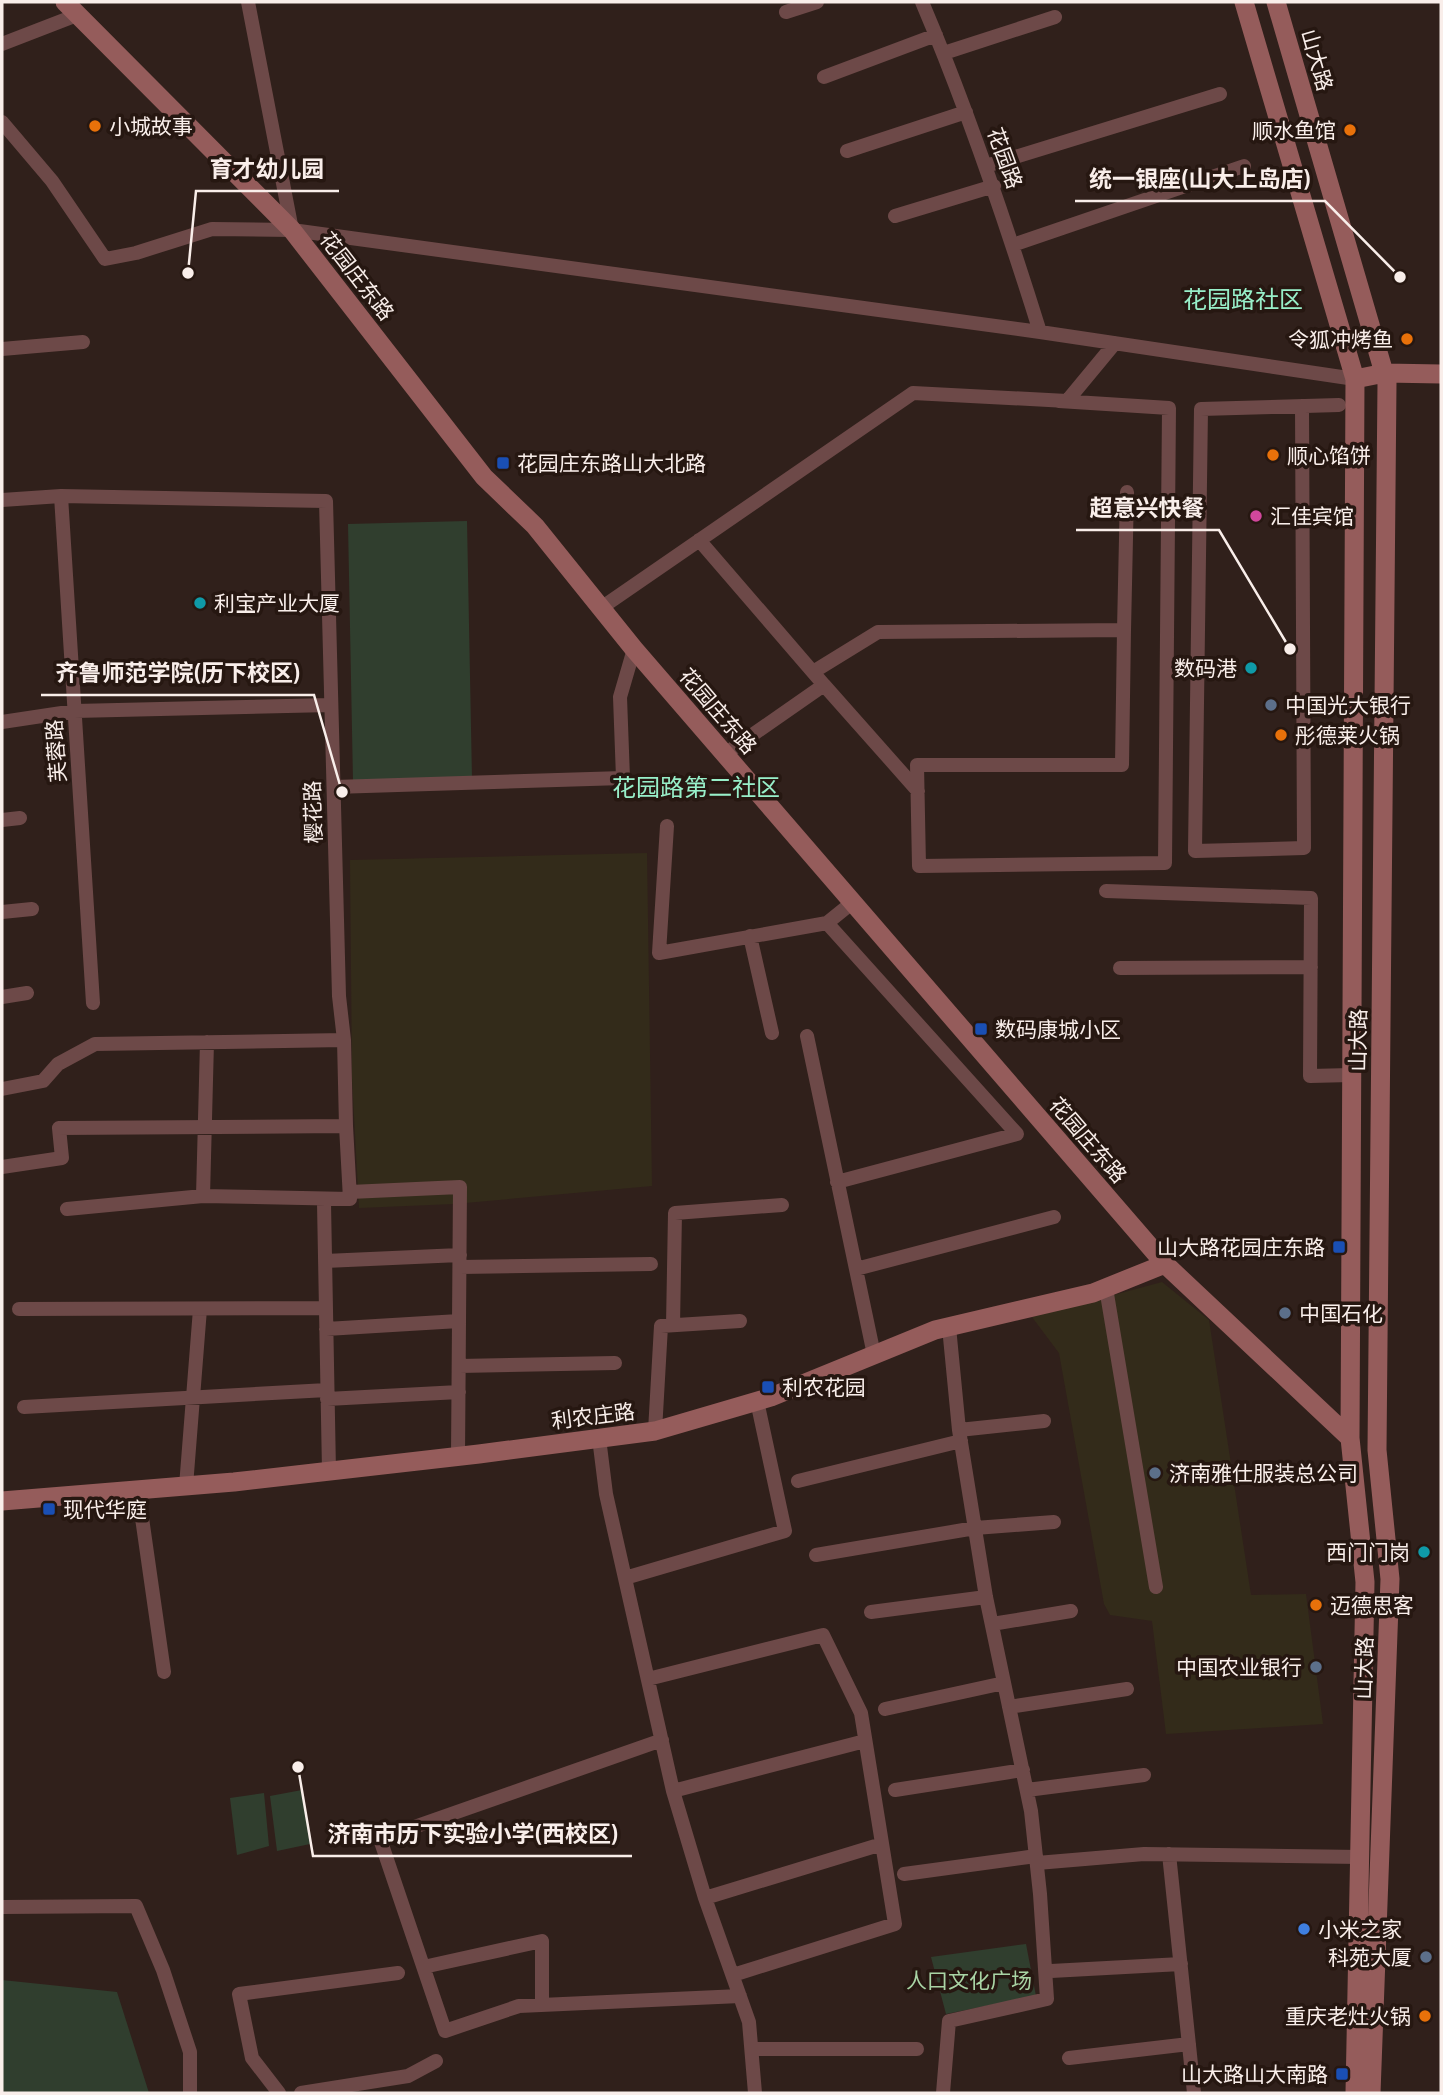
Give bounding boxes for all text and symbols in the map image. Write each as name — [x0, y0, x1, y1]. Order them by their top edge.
street label: 山大路 — [1296, 26, 1338, 94]
place label: 小城故事 — [109, 114, 193, 139]
marker: 小城故事 — [87, 118, 103, 134]
place label: 顺水鱼馆 — [1252, 118, 1336, 143]
marker: 顺水鱼馆 — [1342, 122, 1358, 138]
street label: 花园路 — [982, 124, 1028, 192]
callout: 育才幼儿园 — [196, 147, 339, 191]
text: 育才幼儿园 — [210, 155, 325, 183]
callout: 统一银座(山大上岛店) — [1075, 157, 1325, 201]
text: 统一银座(山大上岛店) — [1089, 165, 1311, 193]
street label: 花园庄东路 — [315, 227, 399, 325]
district label: 花园路社区 — [1183, 285, 1303, 314]
place label: 令狐冲烤鱼 — [1288, 327, 1393, 352]
marker: 令狐冲烤鱼 — [1399, 331, 1415, 347]
place label: 顺心馅饼 — [1287, 443, 1371, 468]
marker: 顺心馅饼 — [1265, 447, 1281, 463]
place label: 花园庄东路山大北路 — [517, 451, 706, 476]
marker: 花园庄东路山大北路 — [495, 455, 511, 471]
callout: 超意兴快餐 — [1076, 486, 1219, 530]
text: 超意兴快餐 — [1090, 494, 1205, 522]
place label: 汇佳宾馆 — [1270, 504, 1354, 529]
marker: 汇佳宾馆 — [1248, 508, 1264, 524]
place label: 利宝产业大厦 — [214, 591, 340, 616]
marker: 利宝产业大厦 — [192, 595, 208, 611]
callout: 齐鲁师范学院(历下校区) — [41, 651, 314, 695]
place label: 数码港 — [1174, 656, 1237, 681]
text: 齐鲁师范学院(历下校区) — [55, 659, 301, 687]
marker: 数码港 — [1243, 660, 1259, 676]
street label: 花园庄东路 — [674, 663, 762, 759]
place label: 中国光大银行 — [1285, 693, 1411, 718]
marker: 中国光大银行 — [1263, 697, 1279, 713]
street label: 芙蓉路 — [41, 719, 71, 783]
place label: 彤德莱火锅 — [1295, 723, 1400, 748]
marker: 彤德莱火锅 — [1273, 727, 1289, 743]
district label: 花园路第二社区 — [612, 773, 780, 802]
street label: 樱花路 — [299, 780, 327, 844]
street label: 山大路 — [1345, 1008, 1371, 1072]
place label: 数码康城小区 — [995, 1017, 1121, 1042]
marker: 数码康城小区 — [973, 1021, 989, 1037]
street label: 花园庄东路 — [1044, 1092, 1132, 1188]
place label: 山大路花园庄东路 — [1157, 1235, 1325, 1260]
marker: 山大路花园庄东路 — [1331, 1239, 1347, 1255]
place label: 中国石化 — [1299, 1301, 1383, 1326]
marker: 中国石化 — [1277, 1305, 1293, 1321]
place label: 利农花园 — [782, 1375, 866, 1400]
marker: 利农花园 — [760, 1379, 776, 1395]
street label: 利农庄路 — [550, 1398, 636, 1434]
place label: 济南雅仕服装总公司 — [1169, 1461, 1358, 1486]
marker: 济南雅仕服装总公司 — [1147, 1465, 1163, 1481]
place label: 现代华庭 — [63, 1497, 147, 1522]
marker: 现代华庭 — [41, 1501, 57, 1517]
place label: 西门门岗 — [1326, 1540, 1410, 1565]
marker: 西门门岗 — [1416, 1544, 1432, 1560]
place label: 迈德思客 — [1330, 1593, 1414, 1618]
marker: 迈德思客 — [1308, 1597, 1324, 1613]
street label: 山大路 — [1350, 1636, 1378, 1700]
place label: 中国农业银行 — [1176, 1655, 1302, 1680]
marker: 中国农业银行 — [1308, 1659, 1324, 1675]
callout: 济南市历下实验小学(西校区) — [313, 1812, 632, 1856]
text: 济南市历下实验小学(西校区) — [327, 1820, 619, 1848]
place label: 小米之家 — [1318, 1917, 1402, 1942]
marker: 小米之家 — [1296, 1921, 1312, 1937]
place label: 科苑大厦 — [1328, 1945, 1412, 1970]
marker: 科苑大厦 — [1418, 1949, 1434, 1965]
park label: 人口文化广场 — [906, 1968, 1032, 1993]
place label: 重庆老灶火锅 — [1285, 2004, 1411, 2029]
marker: 重庆老灶火锅 — [1417, 2008, 1433, 2024]
place label: 山大路山大南路 — [1181, 2062, 1328, 2087]
marker: 山大路山大南路 — [1334, 2066, 1350, 2082]

